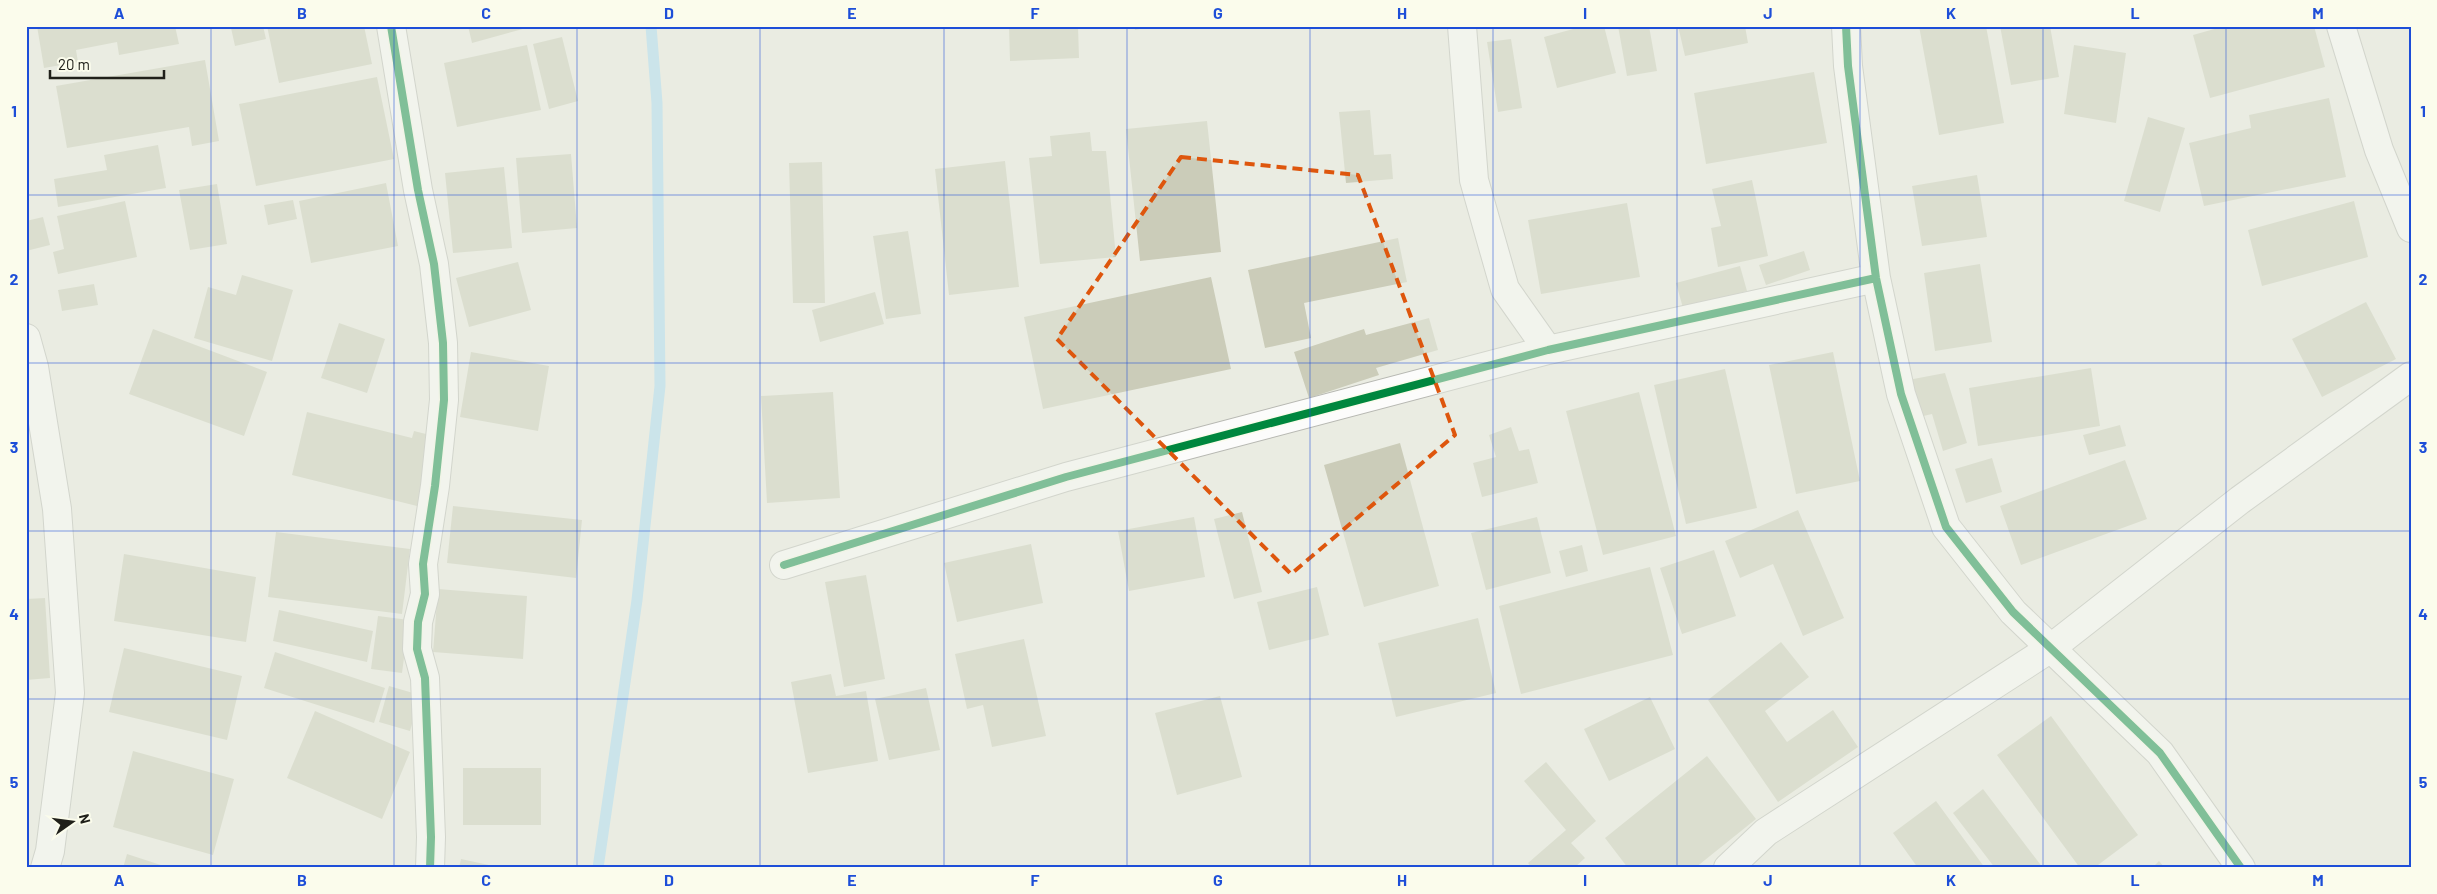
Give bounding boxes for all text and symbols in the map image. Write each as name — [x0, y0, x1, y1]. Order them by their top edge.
text: A — [114, 3, 125, 22]
text: B — [297, 3, 307, 22]
text: C — [481, 3, 491, 22]
text: D — [664, 3, 674, 22]
text: E — [847, 3, 857, 22]
text: F — [1031, 3, 1040, 22]
text: G — [1213, 3, 1223, 22]
text: H — [1397, 3, 1407, 22]
text: I — [1583, 3, 1587, 22]
text: J — [1763, 3, 1773, 22]
text: K — [1946, 3, 1956, 22]
text: L — [2130, 3, 2140, 22]
text: M — [2312, 3, 2324, 22]
scale bar — [50, 48, 164, 80]
text: 20 m — [58, 55, 90, 73]
text: 1 — [11, 101, 17, 120]
text: 1 — [2420, 101, 2426, 120]
text: 2 — [10, 269, 19, 288]
text: 2 — [2419, 269, 2428, 288]
text: 3 — [10, 437, 18, 456]
text: 3 — [2419, 437, 2427, 456]
text: 4 — [9, 604, 19, 623]
text: 4 — [2418, 604, 2428, 623]
text: 5 — [10, 772, 19, 791]
text: 5 — [2419, 772, 2428, 791]
north arrow — [48, 796, 98, 846]
text: N — [76, 812, 94, 825]
text: A — [114, 870, 125, 889]
text: B — [297, 870, 307, 889]
text: C — [481, 870, 491, 889]
text: D — [664, 870, 674, 889]
text: E — [847, 870, 857, 889]
text: F — [1031, 870, 1040, 889]
text: G — [1213, 870, 1223, 889]
text: H — [1397, 870, 1407, 889]
text: I — [1583, 870, 1587, 889]
text: J — [1763, 870, 1773, 889]
text: K — [1946, 870, 1956, 889]
text: L — [2130, 870, 2140, 889]
text: M — [2312, 870, 2324, 889]

